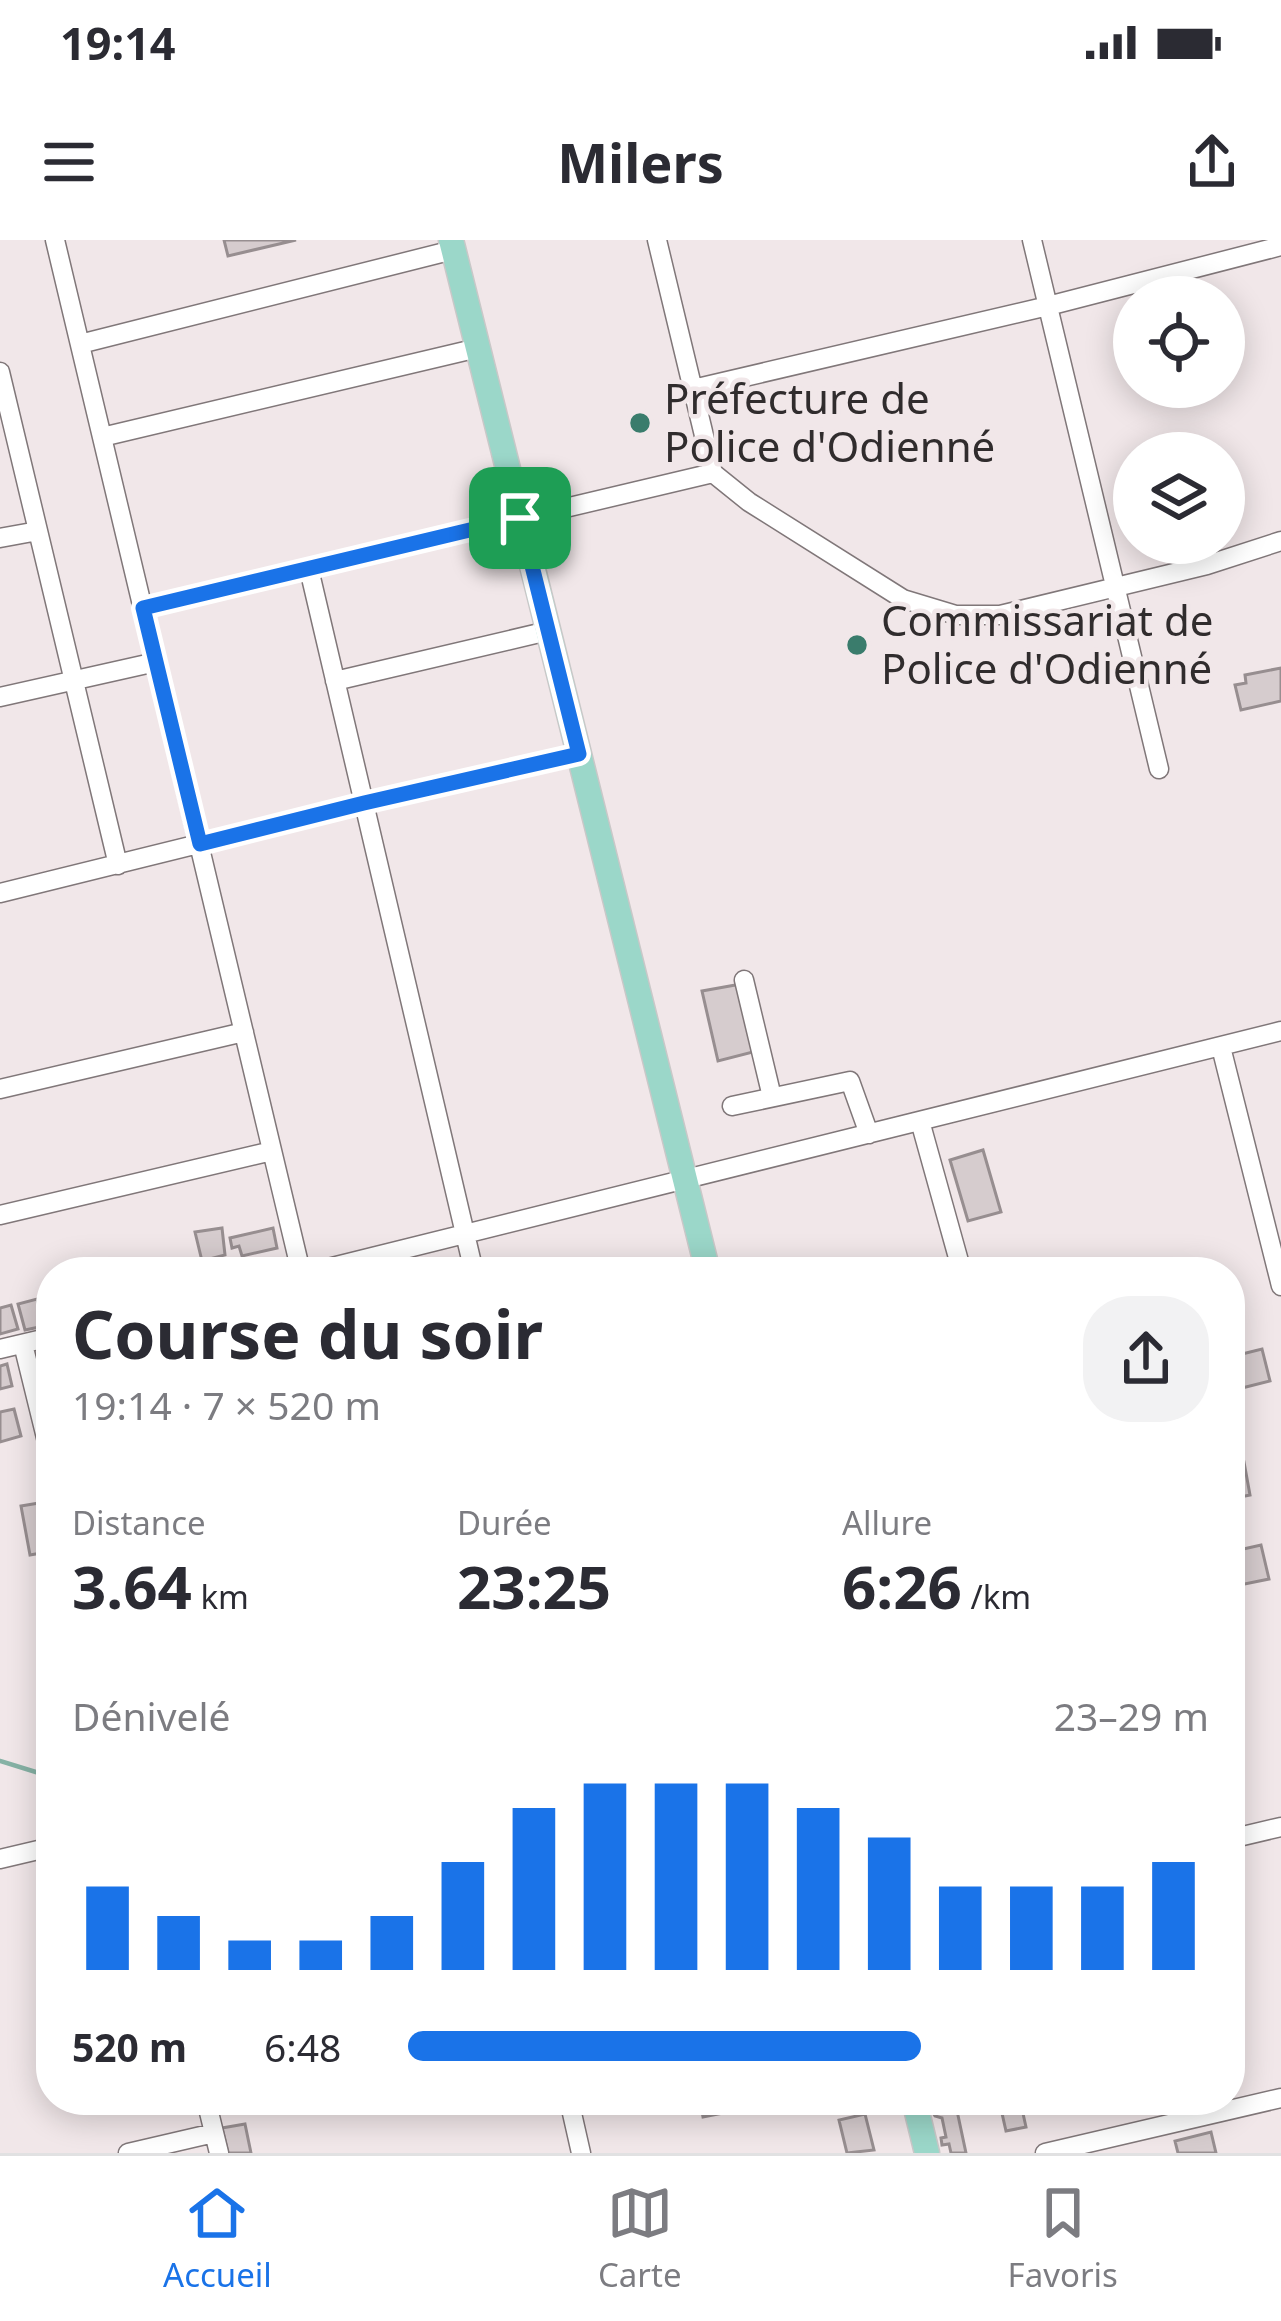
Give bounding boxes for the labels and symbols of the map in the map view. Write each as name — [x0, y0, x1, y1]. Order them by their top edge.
place label: Préfecture de Police d'Odienné — [664, 369, 995, 474]
marker: Préfecture de Police d'Odienné — [627, 410, 653, 436]
pin — [469, 467, 571, 569]
place label: Commissariat de Police d'Odienné — [881, 591, 1213, 696]
marker: Commissariat de Police d'Odienné — [844, 632, 870, 658]

